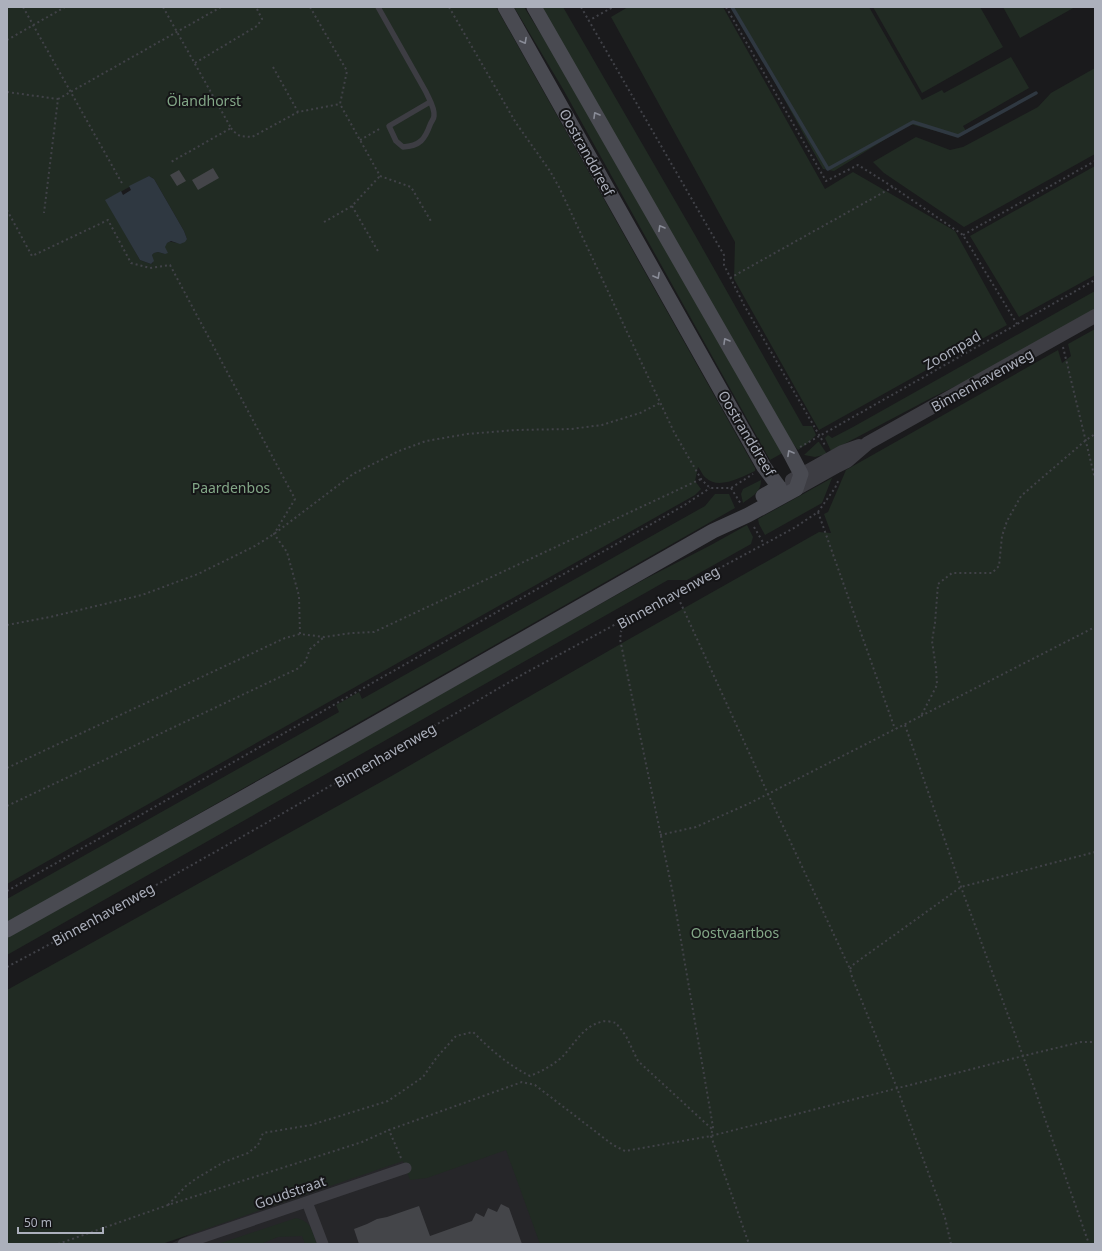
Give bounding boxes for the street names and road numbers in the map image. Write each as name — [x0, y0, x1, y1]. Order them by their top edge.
street label: Oostranddreef — [555, 105, 619, 200]
street label: Zoompad — [920, 326, 984, 374]
street label: Binnenhavenweg — [927, 344, 1037, 416]
street label: Oostranddreef — [714, 387, 781, 480]
street label: Binnenhavenweg — [613, 561, 723, 633]
street label: Binnenhavenweg — [331, 718, 439, 792]
street label: Binnenhavenweg — [48, 878, 158, 950]
street label: Goudstraat — [252, 1171, 328, 1213]

